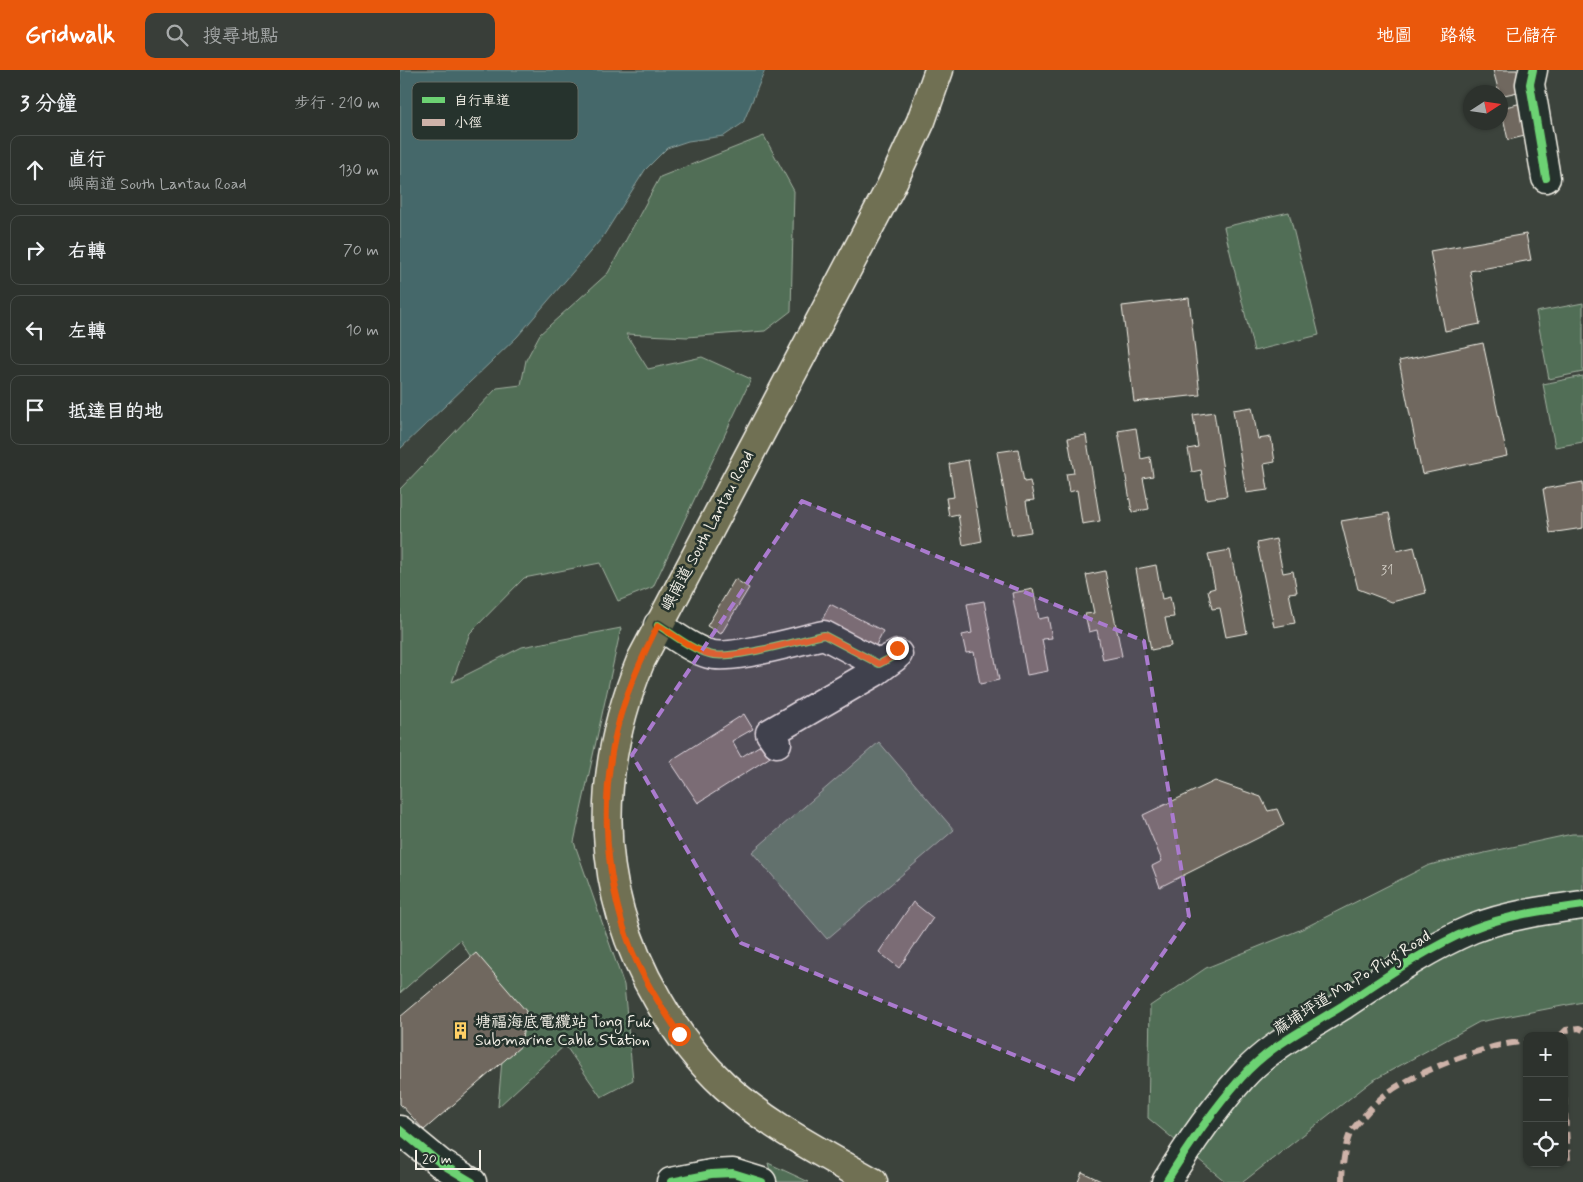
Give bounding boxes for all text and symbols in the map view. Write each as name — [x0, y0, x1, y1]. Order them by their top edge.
search box — [145, 13, 495, 58]
text: Gridwalk — [25, 20, 115, 51]
icon: search — [163, 21, 191, 49]
text: 搜尋地點 — [203, 24, 279, 49]
text: 地圖 — [1376, 24, 1412, 48]
text: 路線 — [1440, 24, 1476, 48]
text: 已儲存 — [1504, 24, 1558, 48]
legend — [412, 82, 578, 140]
north arrow — [1463, 85, 1508, 130]
text: 3 分鐘 — [20, 90, 77, 118]
text: 自行車道 — [454, 92, 510, 110]
text: 步行 · 210 m — [294, 93, 380, 114]
text: 小徑 — [454, 114, 482, 132]
text: 直行 — [68, 147, 106, 172]
icon: ahead — [21, 156, 49, 184]
text: 130 m — [338, 160, 379, 181]
text: 嶼南道 South Lantau Road — [68, 174, 247, 195]
icon: right — [21, 236, 49, 264]
text: 右轉 — [68, 239, 106, 264]
text: 70 m — [343, 240, 379, 261]
icon: left — [21, 316, 49, 344]
text: 左轉 — [68, 319, 106, 344]
text: 10 m — [346, 320, 379, 341]
icon: arrive — [21, 396, 49, 424]
text: 抵達目的地 — [68, 399, 163, 424]
street label: 嶼南道 South Lantau Road — [657, 447, 759, 615]
house number: 31 — [1381, 561, 1393, 579]
route end — [886, 637, 909, 660]
street label: 蔴埔坪道 Ma Po Ping Road — [1269, 926, 1435, 1041]
place label: 塘福海底電纜站 Tong Fuk Submarine Cable Station — [475, 1012, 652, 1051]
building icon: 塘福海底電纜站 Tong Fuk Submarine Cable Station — [451, 1021, 471, 1041]
route start — [668, 1023, 691, 1046]
map controls — [1523, 1032, 1568, 1167]
button: + — [1523, 1032, 1568, 1077]
button: − — [1523, 1077, 1568, 1122]
button: locate — [1523, 1122, 1568, 1167]
scale bar — [415, 1147, 481, 1170]
text: 20 m — [422, 1150, 452, 1168]

